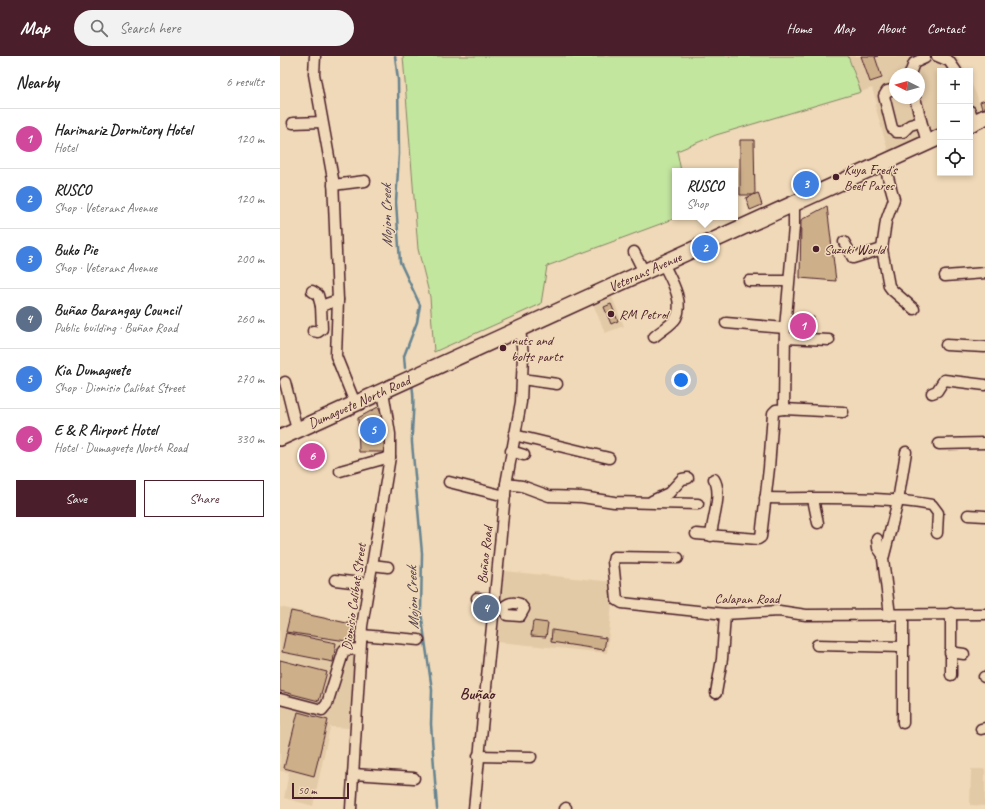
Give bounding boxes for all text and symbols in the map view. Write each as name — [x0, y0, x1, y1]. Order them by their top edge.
search box — [74, 10, 354, 46]
text: Map — [20, 16, 50, 40]
icon: search — [88, 17, 110, 39]
text: Search here — [120, 19, 181, 38]
text: Home — [786, 20, 812, 37]
text: Map — [834, 20, 855, 37]
text: About — [877, 20, 905, 37]
text: Contact — [927, 20, 965, 37]
north arrow — [889, 68, 925, 104]
map controls — [937, 68, 973, 176]
button: + — [937, 68, 973, 104]
text: Nearby — [16, 72, 59, 93]
text: 6 results — [226, 74, 264, 90]
button: − — [937, 104, 973, 140]
text: Harimariz Dormitory Hotel — [54, 121, 192, 140]
text: 1 — [26, 131, 32, 147]
text: 120 m — [236, 131, 264, 147]
text: Hotel — [54, 140, 77, 156]
button: locate — [937, 140, 973, 176]
place label: Kuya Fred's Beef Pares — [844, 161, 898, 194]
popup — [672, 168, 738, 220]
pin: 3 — [793, 169, 819, 199]
marker: Kuya Fred's Beef Pares — [831, 172, 841, 182]
text: RUSCO — [686, 177, 724, 196]
text: RUSCO — [54, 181, 91, 200]
water label: Mojon Creek — [377, 182, 397, 247]
text: 2 — [26, 191, 32, 207]
text: 120 m — [236, 191, 264, 207]
text: Shop — [686, 196, 709, 212]
text: Shop · Veterans Avenue — [54, 200, 157, 216]
pin: 2 — [692, 233, 718, 263]
text: Buko Pie — [54, 241, 97, 260]
place label: Suzuki World — [824, 241, 887, 258]
marker: Suzuki World — [811, 244, 821, 254]
street label: Veterans Avenue — [606, 248, 685, 296]
text: 3 — [26, 251, 32, 267]
text: 200 m — [236, 251, 264, 267]
text: Shop · Veterans Avenue — [54, 260, 157, 276]
text: Buñao Barangay Council — [54, 301, 180, 320]
place label: RM Petrol — [619, 306, 671, 323]
marker: RM Petrol — [606, 309, 616, 319]
text: 4 — [26, 311, 32, 327]
text: 260 m — [236, 311, 264, 327]
pin: 1 — [790, 311, 816, 341]
text: Public building · Buñao Road — [54, 320, 178, 336]
place label: nuts and bolts parts — [511, 332, 564, 365]
marker: nuts and bolts parts — [498, 343, 508, 353]
text: Kia Dumaguete — [54, 361, 130, 380]
your location — [671, 370, 691, 390]
text: 5 — [26, 371, 32, 387]
text: 270 m — [236, 371, 264, 387]
street label: Dumaguete North Road — [305, 371, 415, 432]
text: Shop · Dionisio Calibat Street — [54, 380, 185, 396]
pin: 5 — [360, 415, 386, 445]
text: E & R Airport Hotel — [54, 421, 157, 440]
text: 6 — [26, 431, 32, 447]
text: 330 m — [236, 431, 264, 447]
text: Hotel · Dumaguete North Road — [54, 440, 187, 456]
pin: 6 — [299, 441, 325, 471]
button: Save — [16, 480, 136, 517]
button: Share — [144, 480, 264, 517]
street label: Buñao Road — [474, 523, 497, 584]
street label: Dionisio Calibat Street — [338, 541, 370, 652]
water label: Mojon Creek — [402, 564, 424, 630]
street label: Calapan Road — [715, 590, 782, 607]
pin: 4 — [473, 593, 499, 623]
district label: Buñao — [460, 684, 496, 704]
scale bar — [292, 781, 349, 800]
text: 50 m — [298, 783, 317, 797]

